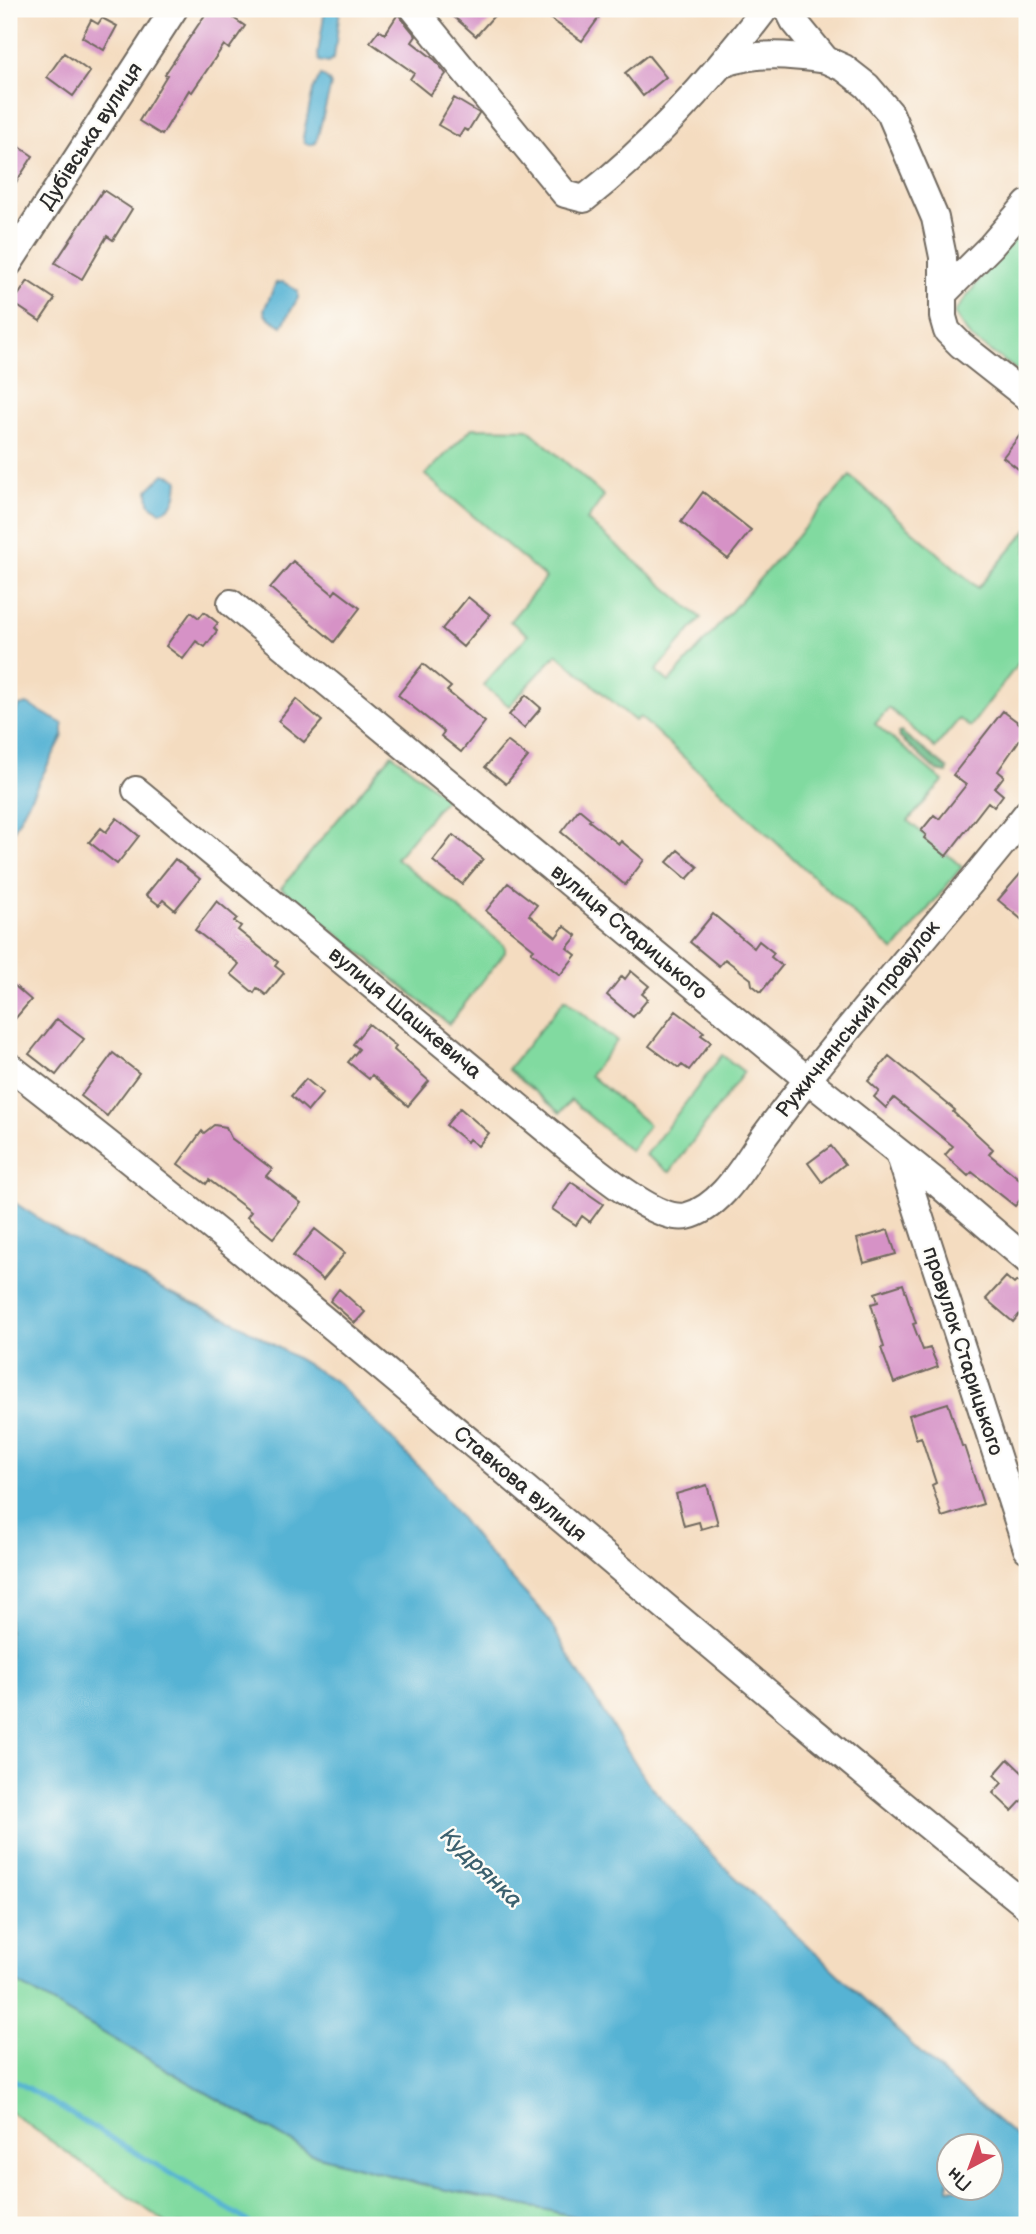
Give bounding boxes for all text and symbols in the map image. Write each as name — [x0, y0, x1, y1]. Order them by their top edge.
street label: Дубівська вулиця — [34, 58, 148, 214]
street label: вулиця Старицького — [546, 859, 712, 1005]
street label: Ружичнянський провулок — [771, 915, 945, 1123]
street label: вулиця Шашкевича — [324, 942, 487, 1085]
street label: провулок Старицького — [917, 1243, 1009, 1459]
street label: Ставкова вулиця — [448, 1421, 592, 1547]
water label: Кудрянка — [434, 1822, 528, 1914]
north arrow — [934, 2132, 1004, 2202]
text: Пн — [943, 2162, 977, 2196]

